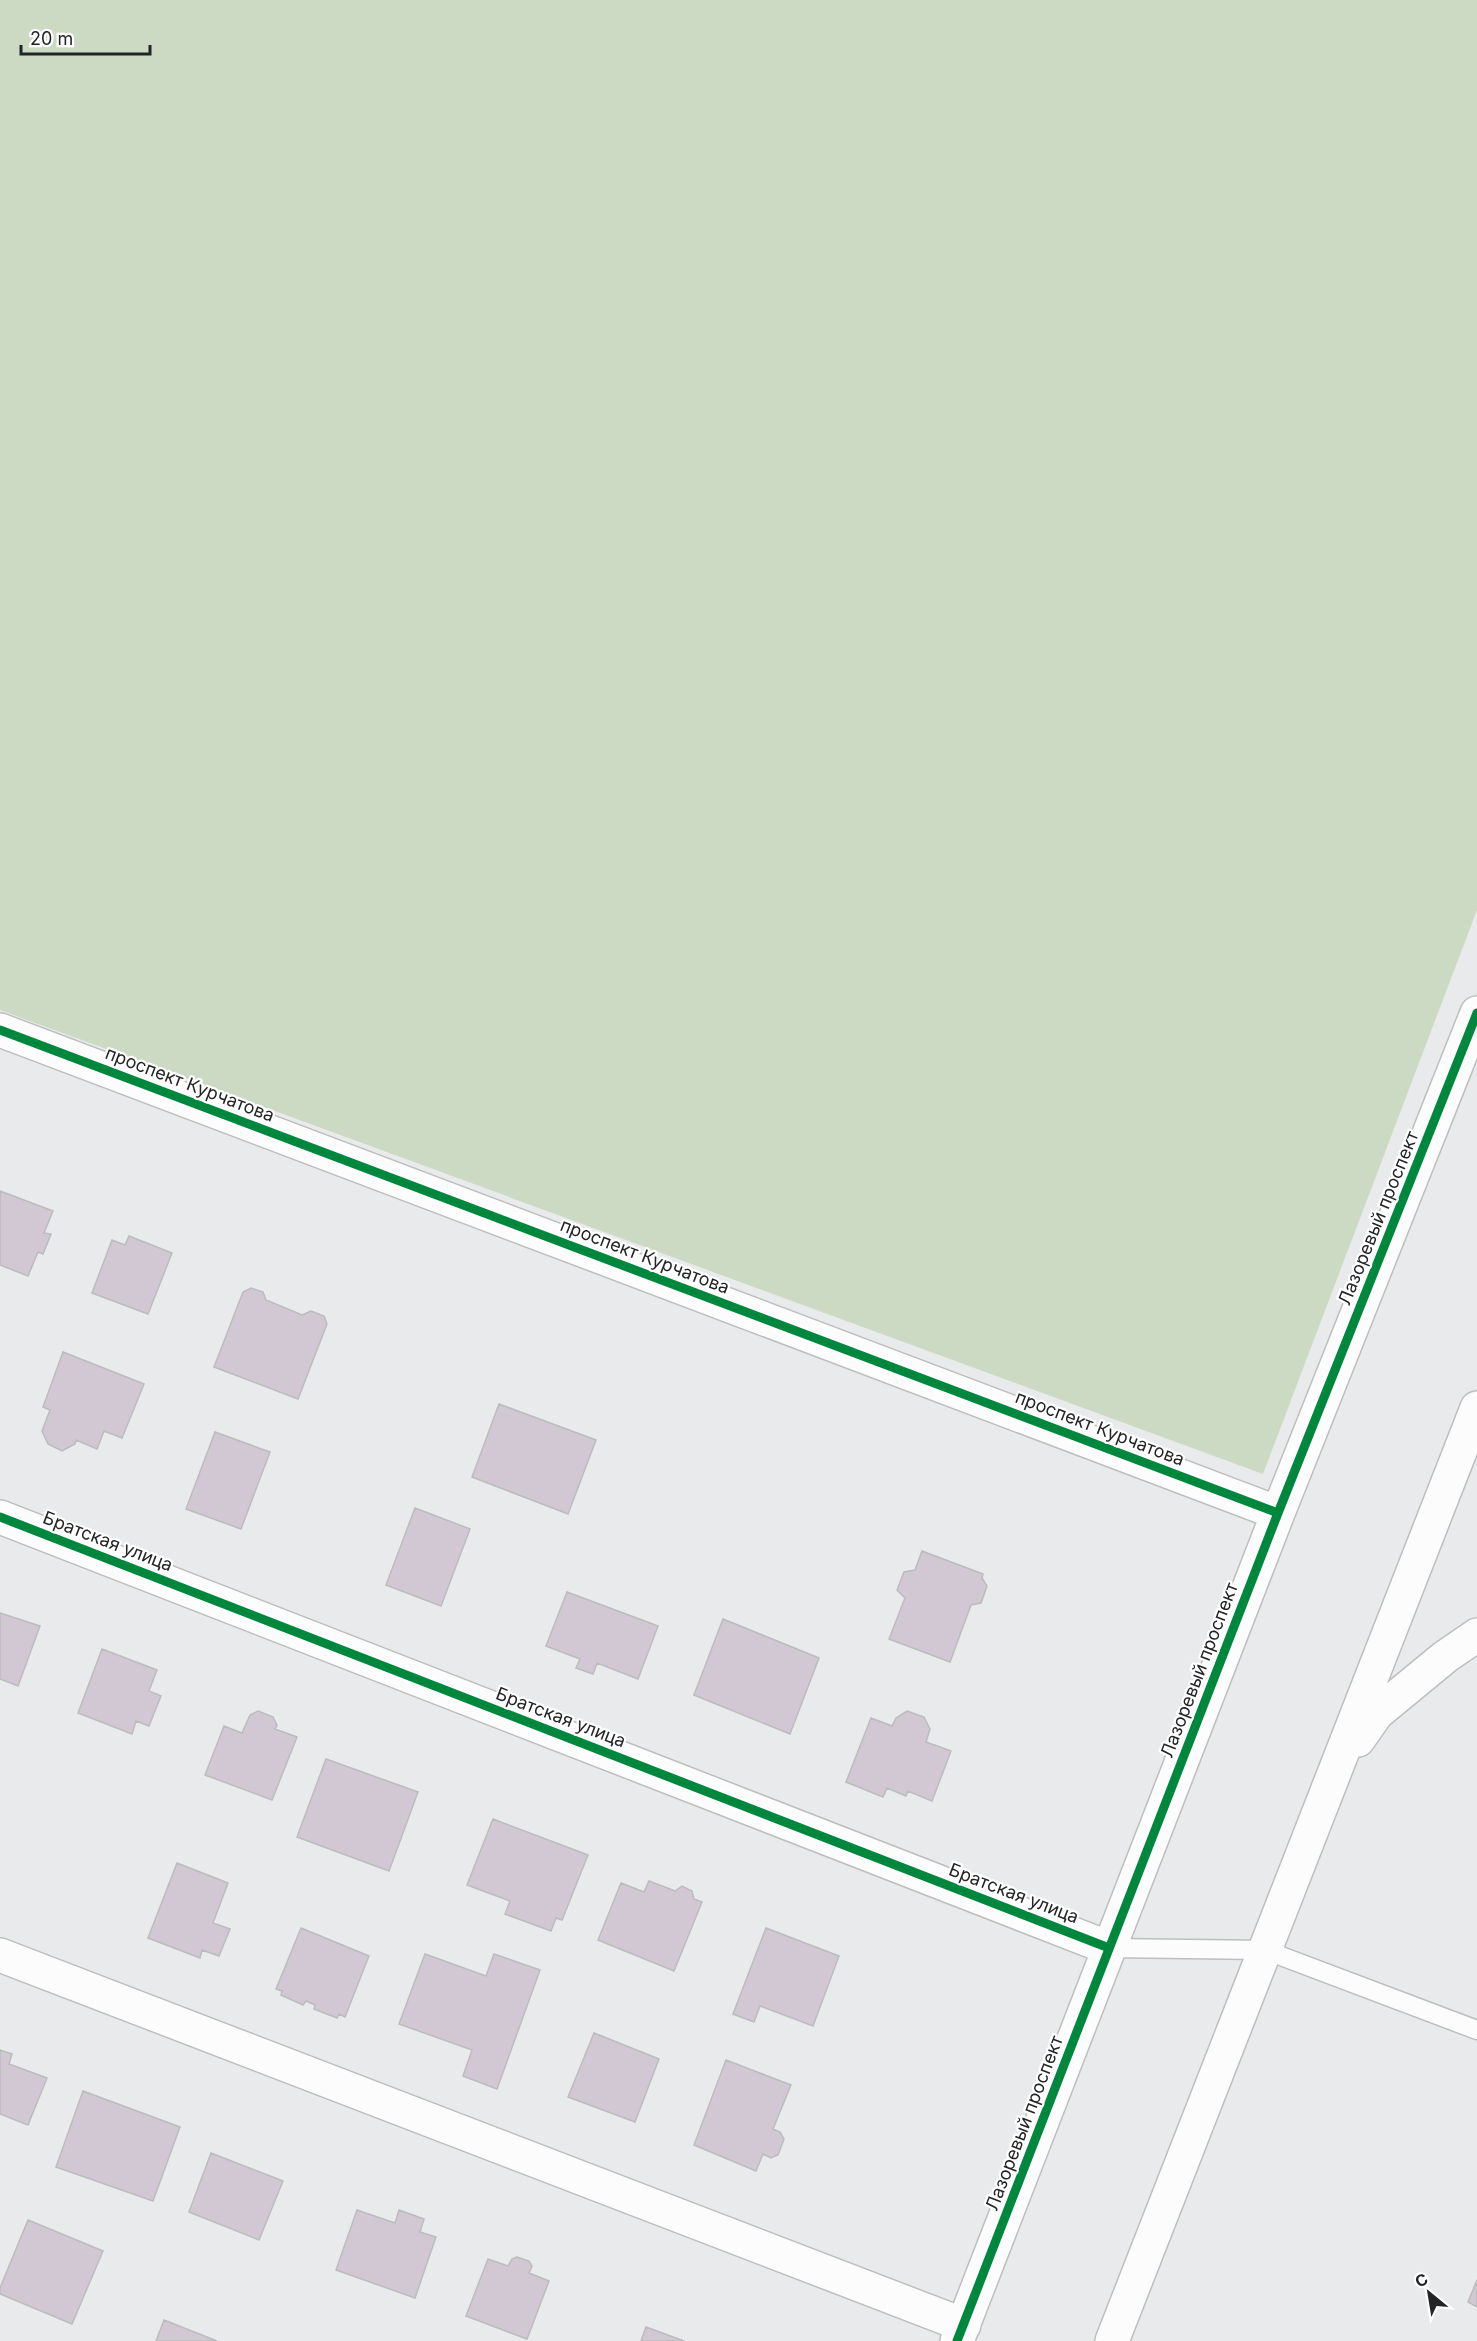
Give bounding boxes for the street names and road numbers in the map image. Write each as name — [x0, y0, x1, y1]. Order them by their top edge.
street label: проспект Курчатова — [103, 1042, 277, 1126]
street label: Лазоревый проспект — [1333, 1127, 1423, 1308]
street label: проспект Курчатова — [558, 1214, 732, 1298]
street label: проспект Курчатова — [1013, 1386, 1187, 1470]
street label: Братская улица — [40, 1507, 176, 1575]
street label: Лазоревый проспект — [1156, 1579, 1242, 1760]
street label: Братская улица — [493, 1683, 629, 1751]
street label: Братская улица — [946, 1859, 1082, 1927]
street label: Лазоревый проспект — [981, 2032, 1067, 2213]

